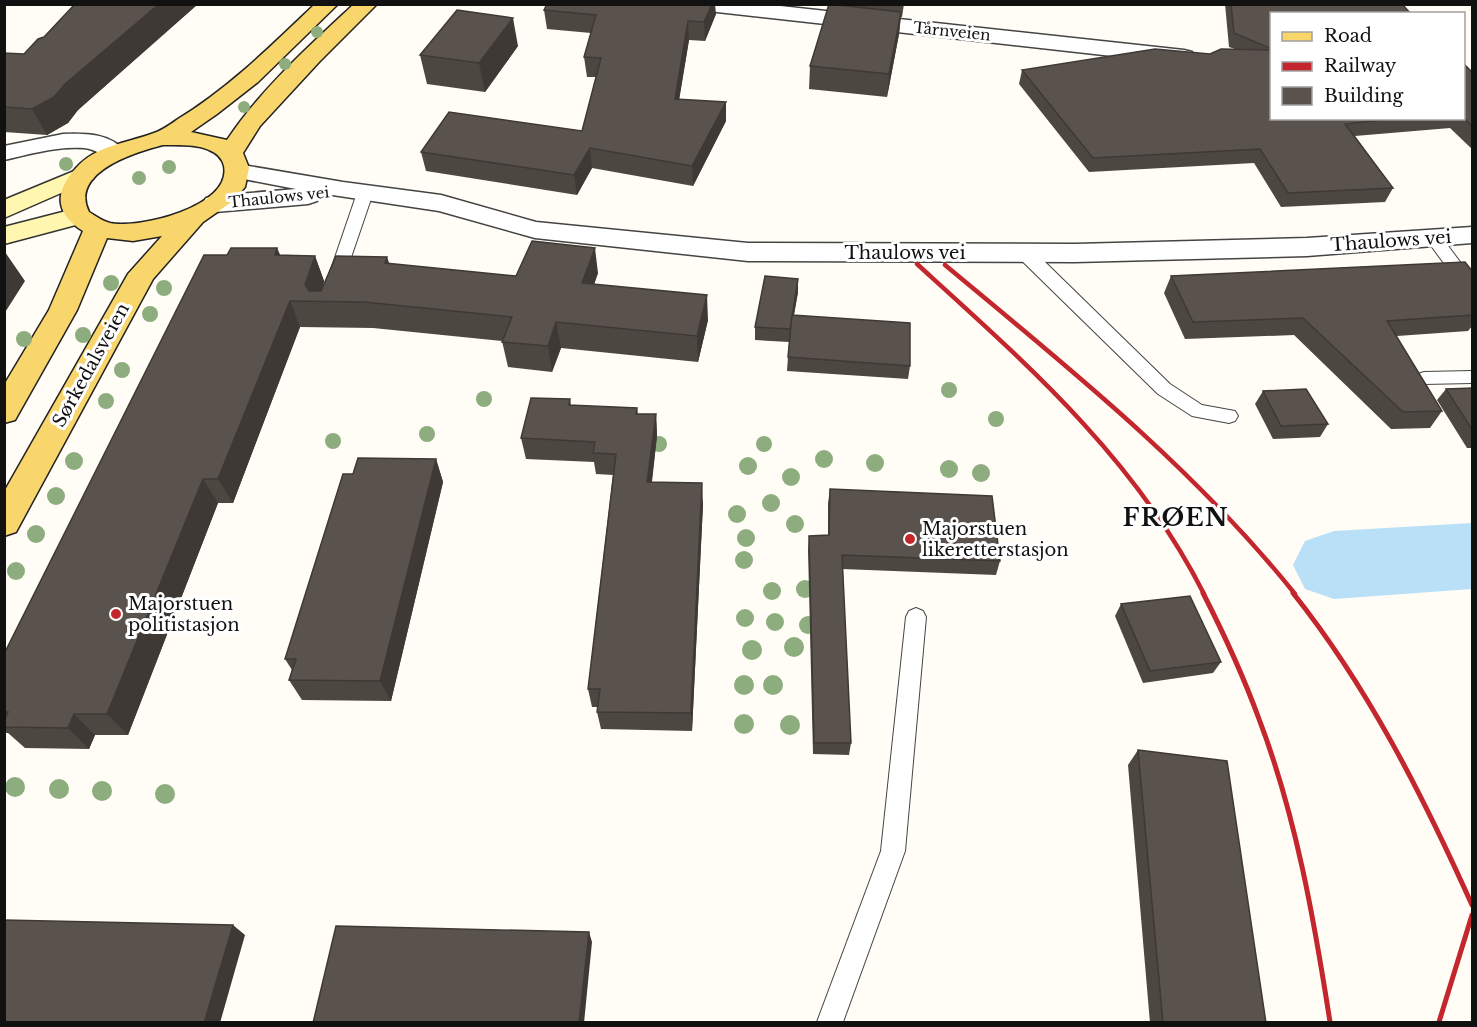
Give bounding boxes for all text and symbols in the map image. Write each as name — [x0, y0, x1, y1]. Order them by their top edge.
legend — [1270, 12, 1465, 120]
street label: Tårnveien — [912, 18, 992, 44]
text: Road — [1324, 25, 1372, 47]
text: Railway — [1324, 55, 1397, 77]
text: Building — [1324, 85, 1403, 107]
street label: Thaulows vei — [228, 182, 330, 212]
street label: Thaulows vei — [1330, 226, 1452, 256]
street label: Thaulows vei — [844, 242, 966, 264]
street label: Sørkedalsveien — [48, 299, 134, 431]
district label: FRØEN — [1123, 503, 1229, 532]
place label: Majorstuen likeretterstasjon — [922, 518, 1069, 561]
marker: Majorstuen likeretterstasjon — [903, 532, 917, 546]
place label: Majorstuen politistasjon — [128, 593, 240, 636]
marker: Majorstuen politistasjon — [109, 607, 123, 621]

